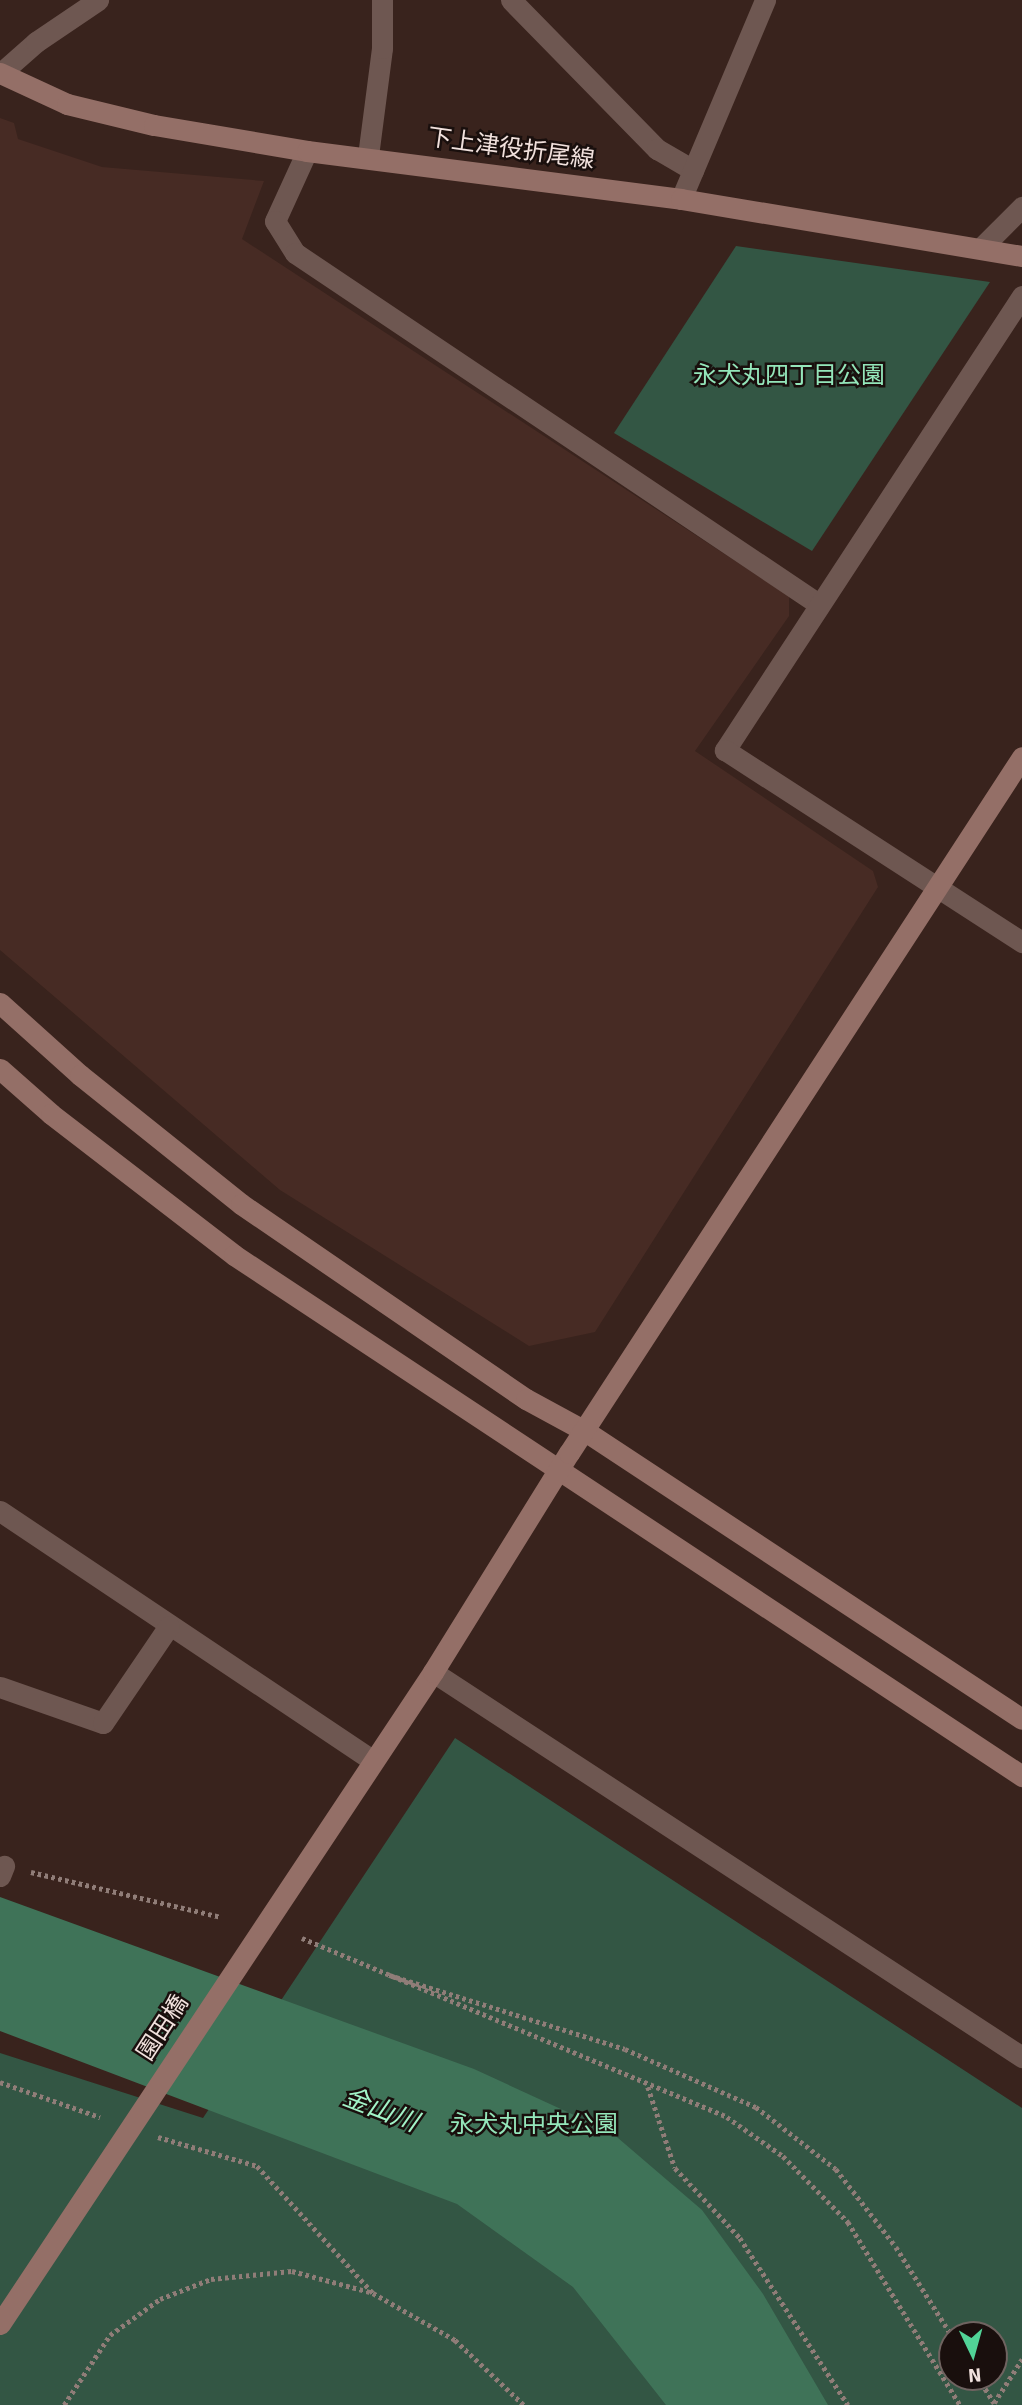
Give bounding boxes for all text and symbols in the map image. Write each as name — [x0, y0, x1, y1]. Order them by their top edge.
street label: 下上津役折尾線 — [426, 123, 596, 175]
park label: 永犬丸四丁目公園 — [693, 362, 885, 390]
street label: 園田橋 — [131, 1990, 195, 2066]
water label: 金山川 — [338, 2082, 422, 2140]
park label: 永犬丸中央公園 — [450, 2111, 618, 2139]
north arrow — [938, 2321, 1008, 2391]
text: N — [967, 2362, 982, 2387]

